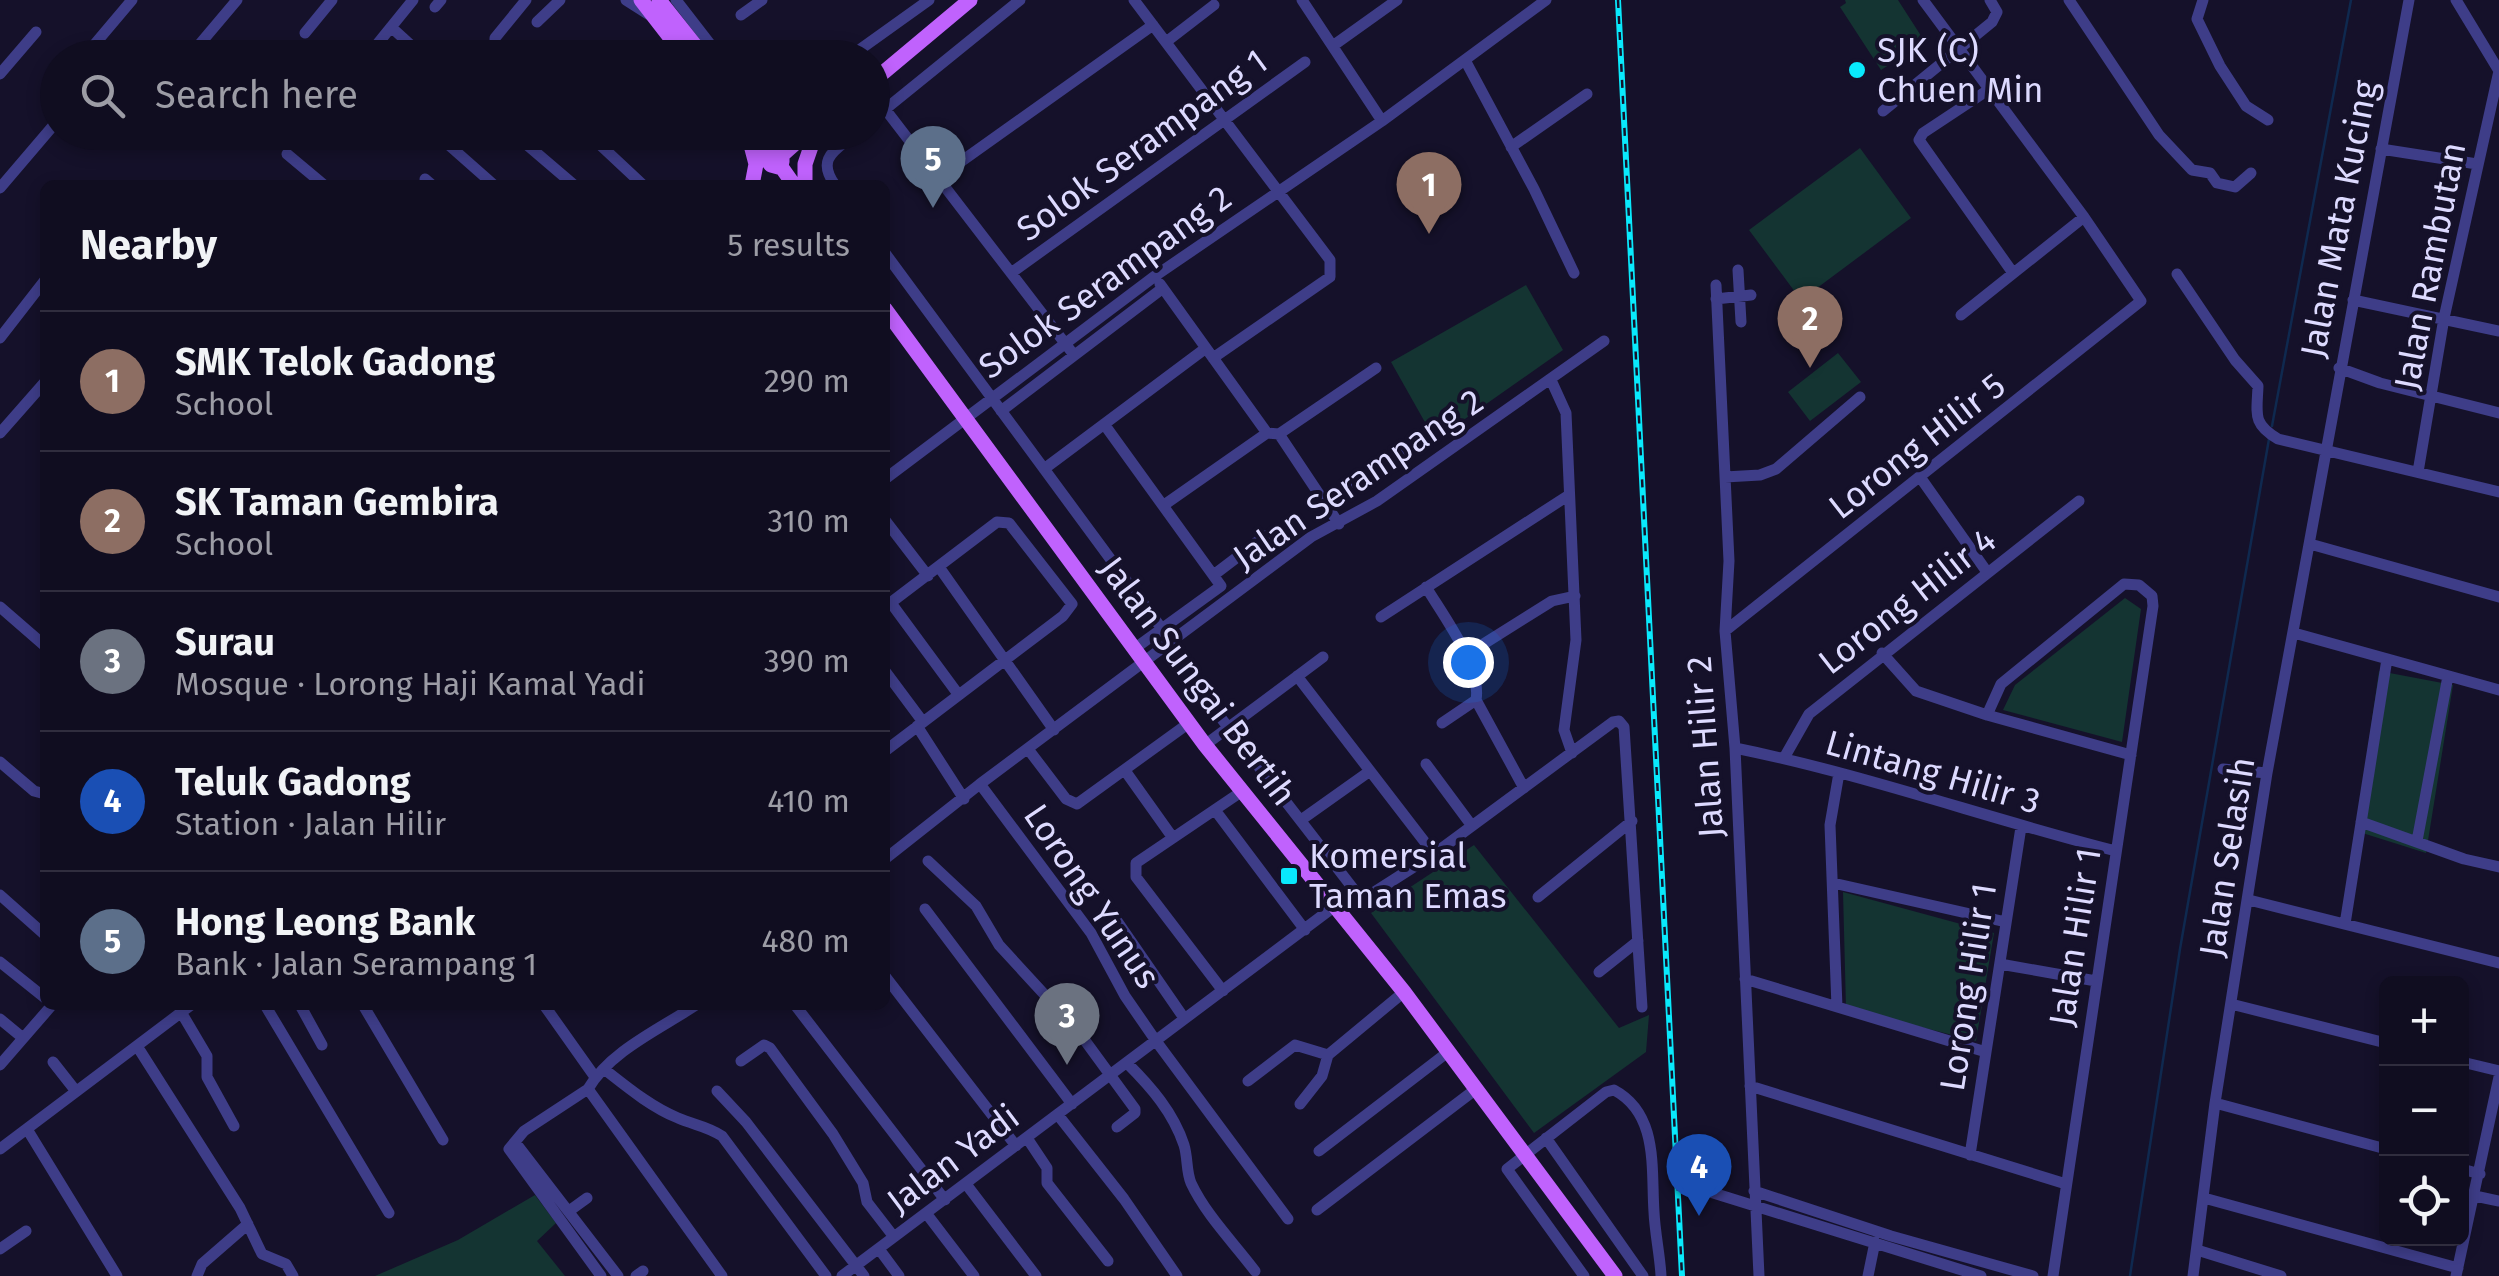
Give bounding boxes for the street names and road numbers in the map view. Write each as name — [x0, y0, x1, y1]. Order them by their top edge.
street label: Solok Serampang 1 — [1009, 40, 1275, 250]
street label: Jalan Mata Kucing — [2292, 76, 2387, 361]
street label: Jalan Rambutan — [2385, 139, 2475, 393]
street label: Solok Serampang 2 — [971, 176, 1239, 388]
street label: Lorong Hilir 5 — [1821, 364, 2013, 528]
street label: Jalan Serampang 2 — [1225, 380, 1491, 578]
street label: Lorong Hilir 4 — [1810, 519, 2004, 683]
street label: Jalan Sungai Bertih — [1091, 548, 1305, 814]
street label: Jalan Hilir 2 — [1678, 655, 1732, 839]
street label: Lintang Hilir 3 — [1821, 721, 2045, 823]
street label: Jalan Selasih — [2190, 754, 2264, 960]
street label: Lorong Yunus — [1015, 796, 1169, 996]
street label: Jalan Hilir 1 — [2040, 845, 2110, 1029]
street label: Lorong Hilir 1 — [1931, 880, 2005, 1094]
street label: Jalan Yadi — [879, 1096, 1027, 1222]

